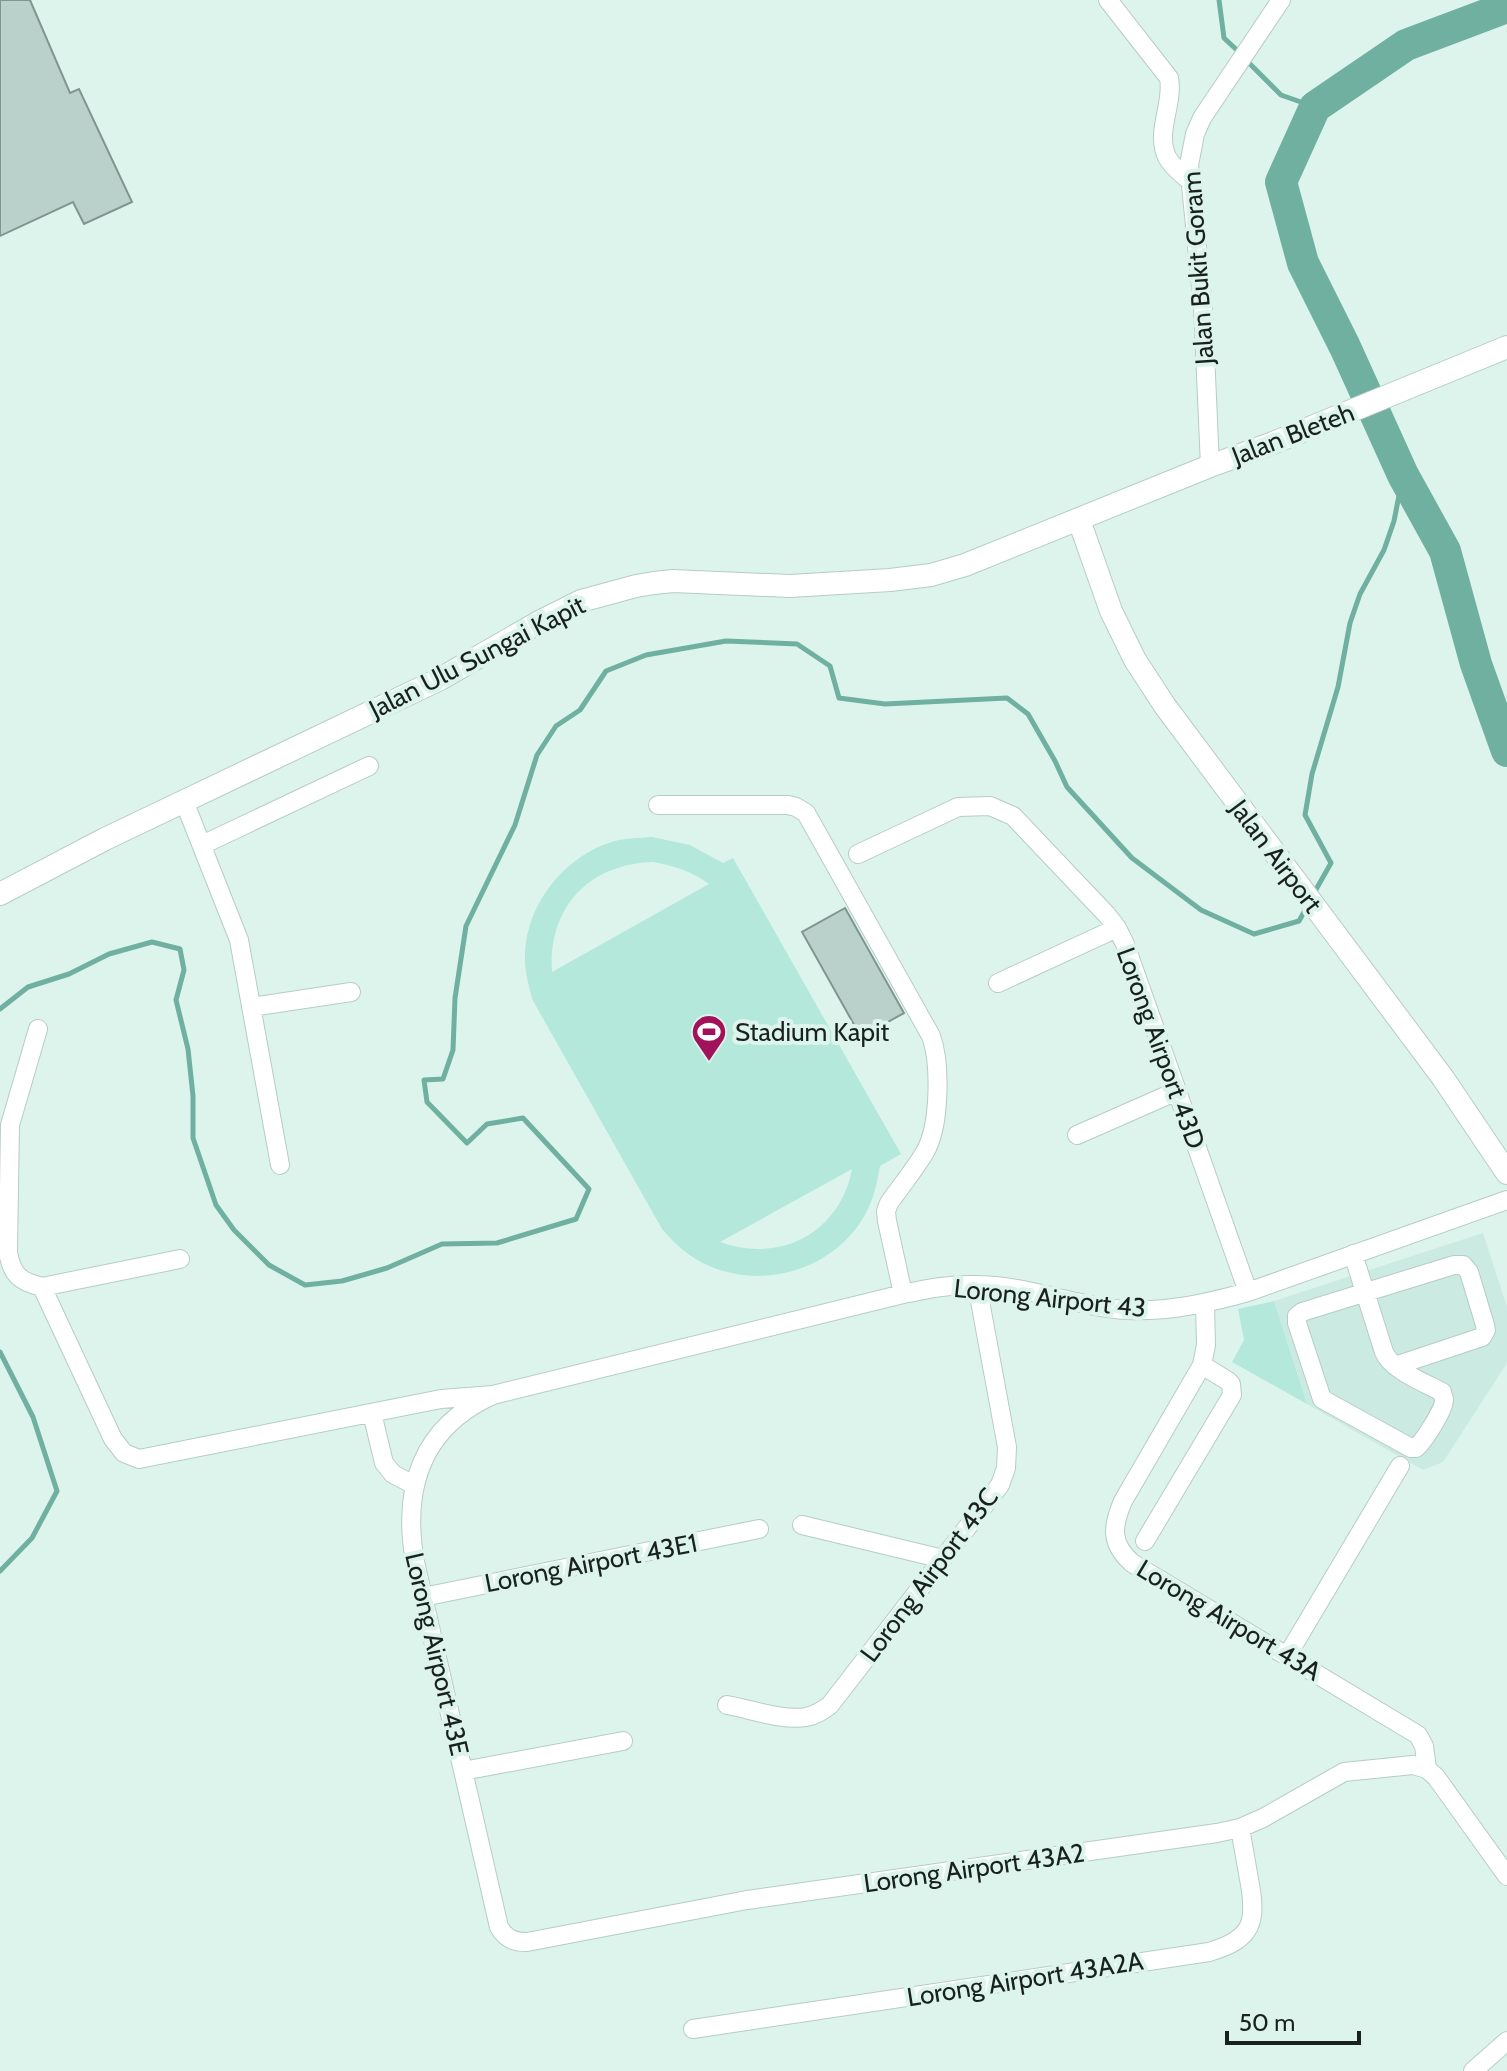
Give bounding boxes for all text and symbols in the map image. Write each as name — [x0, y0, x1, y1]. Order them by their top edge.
street label: Jalan Bukit Goram — [1175, 170, 1221, 367]
street label: Jalan Bleteh — [1226, 396, 1359, 472]
street label: Jalan Ulu Sungai Kapit — [363, 589, 590, 726]
street label: Jalan Airport — [1222, 792, 1329, 919]
street label: Lorong Airport 43D — [1110, 943, 1212, 1153]
sports icon: Stadium Kapit — [690, 1013, 728, 1063]
place label: Stadium Kapit — [735, 1016, 889, 1048]
street label: Lorong Airport 43 — [952, 1272, 1148, 1324]
street label: Lorong Airport 43C — [853, 1482, 1005, 1668]
street label: Lorong Airport 43E1 — [482, 1527, 700, 1599]
street label: Lorong Airport 43E — [398, 1549, 476, 1759]
street label: Lorong Airport 43A — [1131, 1552, 1327, 1688]
street label: Lorong Airport 43A2 — [862, 1837, 1086, 1899]
street label: Lorong Airport 43A2A — [905, 1945, 1145, 2013]
scale bar — [1227, 1995, 1359, 2045]
text: 50 m — [1239, 2008, 1295, 2037]

